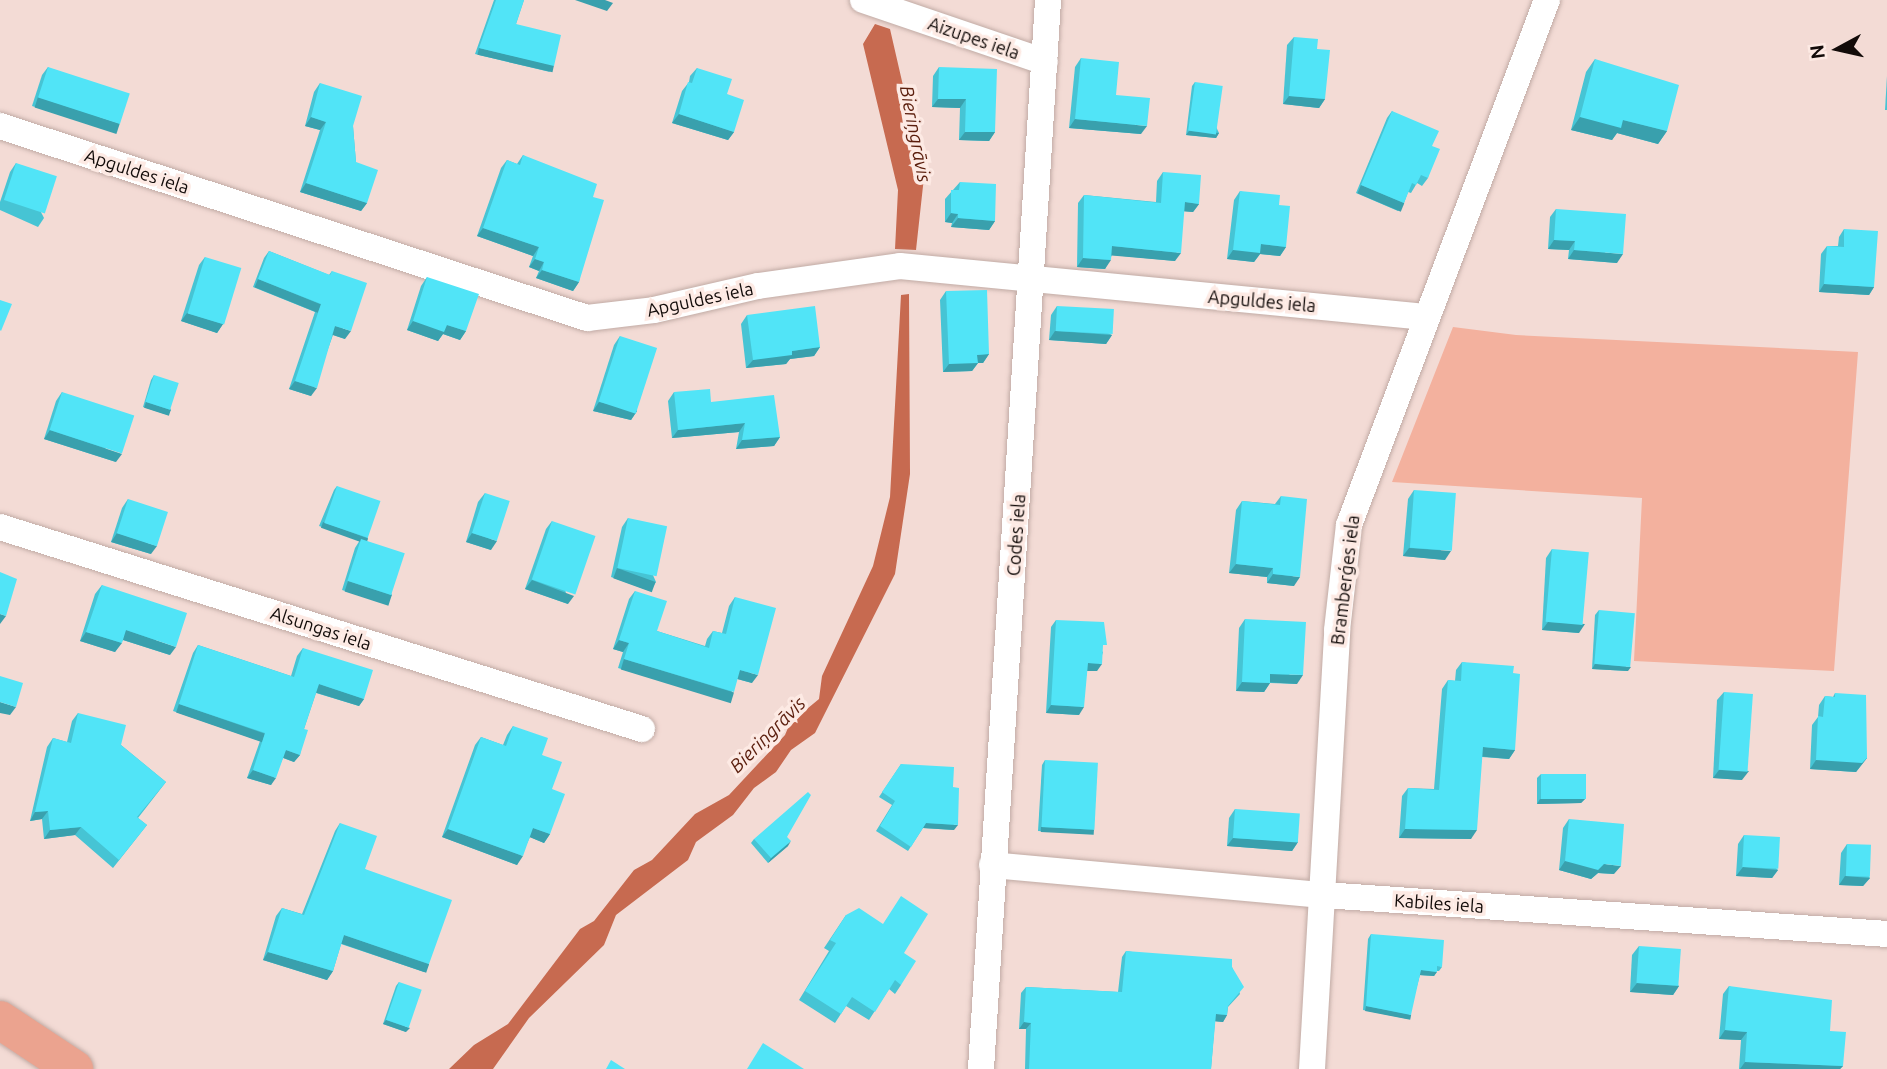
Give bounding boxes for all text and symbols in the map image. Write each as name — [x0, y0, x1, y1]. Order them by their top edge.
street label: Aizupes iela — [925, 12, 1023, 64]
north arrow — [1803, 14, 1873, 84]
text: N — [1805, 43, 1829, 60]
water label: Bieriņgrāvis — [894, 84, 936, 184]
street label: Apguldes iela — [82, 144, 192, 198]
street label: Apguldes iela — [645, 277, 755, 321]
street label: Apguldes iela — [1207, 286, 1317, 316]
street label: Codes iela — [1002, 493, 1030, 577]
street label: Bramberģes iela — [1326, 514, 1364, 646]
street label: Alsungas iela — [268, 602, 374, 654]
water label: Bieriņgrāvis — [725, 692, 811, 778]
street label: Kabiles iela — [1393, 889, 1485, 917]

